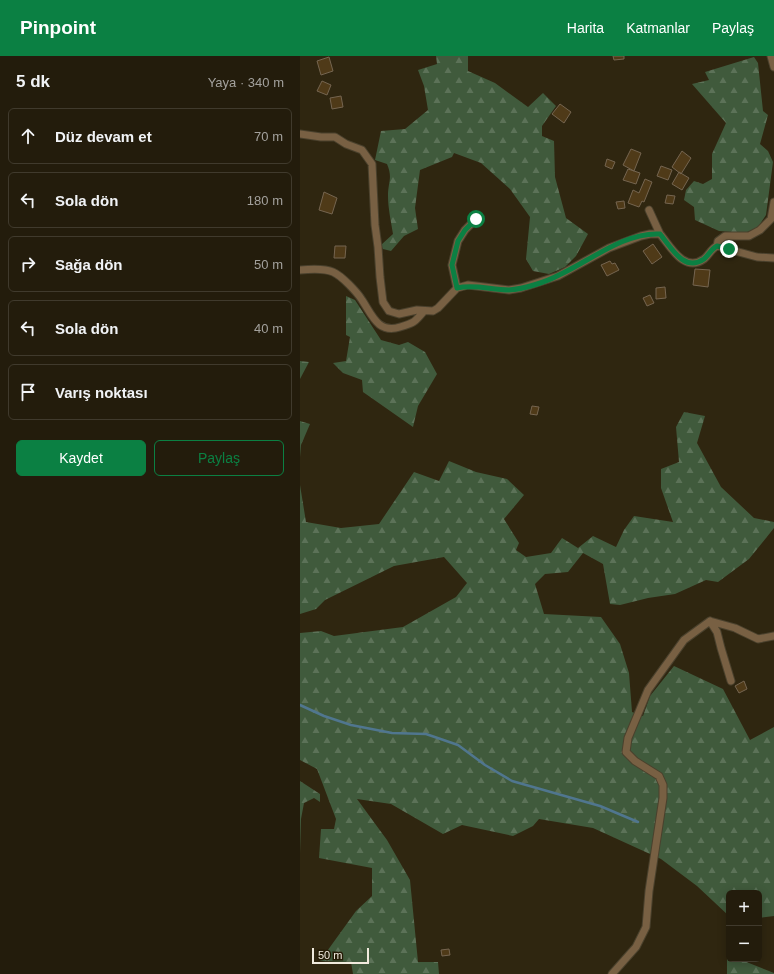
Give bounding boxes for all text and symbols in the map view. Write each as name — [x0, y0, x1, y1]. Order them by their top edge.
text: Pinpoint — [20, 17, 96, 38]
text: Harita — [567, 20, 604, 36]
text: Katmanlar — [626, 20, 690, 36]
text: Paylaş — [712, 20, 754, 36]
text: 5 dk — [16, 72, 50, 91]
text: Yaya · 340 m — [208, 75, 284, 90]
icon: ahead — [17, 125, 39, 147]
text: Düz devam et — [55, 128, 152, 145]
text: 70 m — [254, 129, 283, 144]
icon: left — [17, 189, 39, 211]
text: Sola dön — [55, 192, 118, 209]
text: 180 m — [247, 193, 283, 208]
route start — [467, 210, 485, 228]
route end — [720, 240, 738, 258]
icon: right — [17, 253, 39, 275]
text: Sağa dön — [55, 256, 123, 273]
text: 50 m — [254, 257, 283, 272]
icon: left — [17, 317, 39, 339]
text: Sola dön — [55, 320, 118, 337]
text: 40 m — [254, 321, 283, 336]
icon: arrive — [17, 381, 39, 403]
text: Varış noktası — [55, 384, 148, 401]
button: Kaydet — [16, 440, 146, 476]
button: Paylaş — [154, 440, 284, 476]
map controls — [726, 890, 762, 962]
button: + — [726, 890, 762, 926]
button: − — [726, 926, 762, 962]
scale bar — [312, 946, 369, 965]
text: 50 m — [318, 949, 342, 961]

